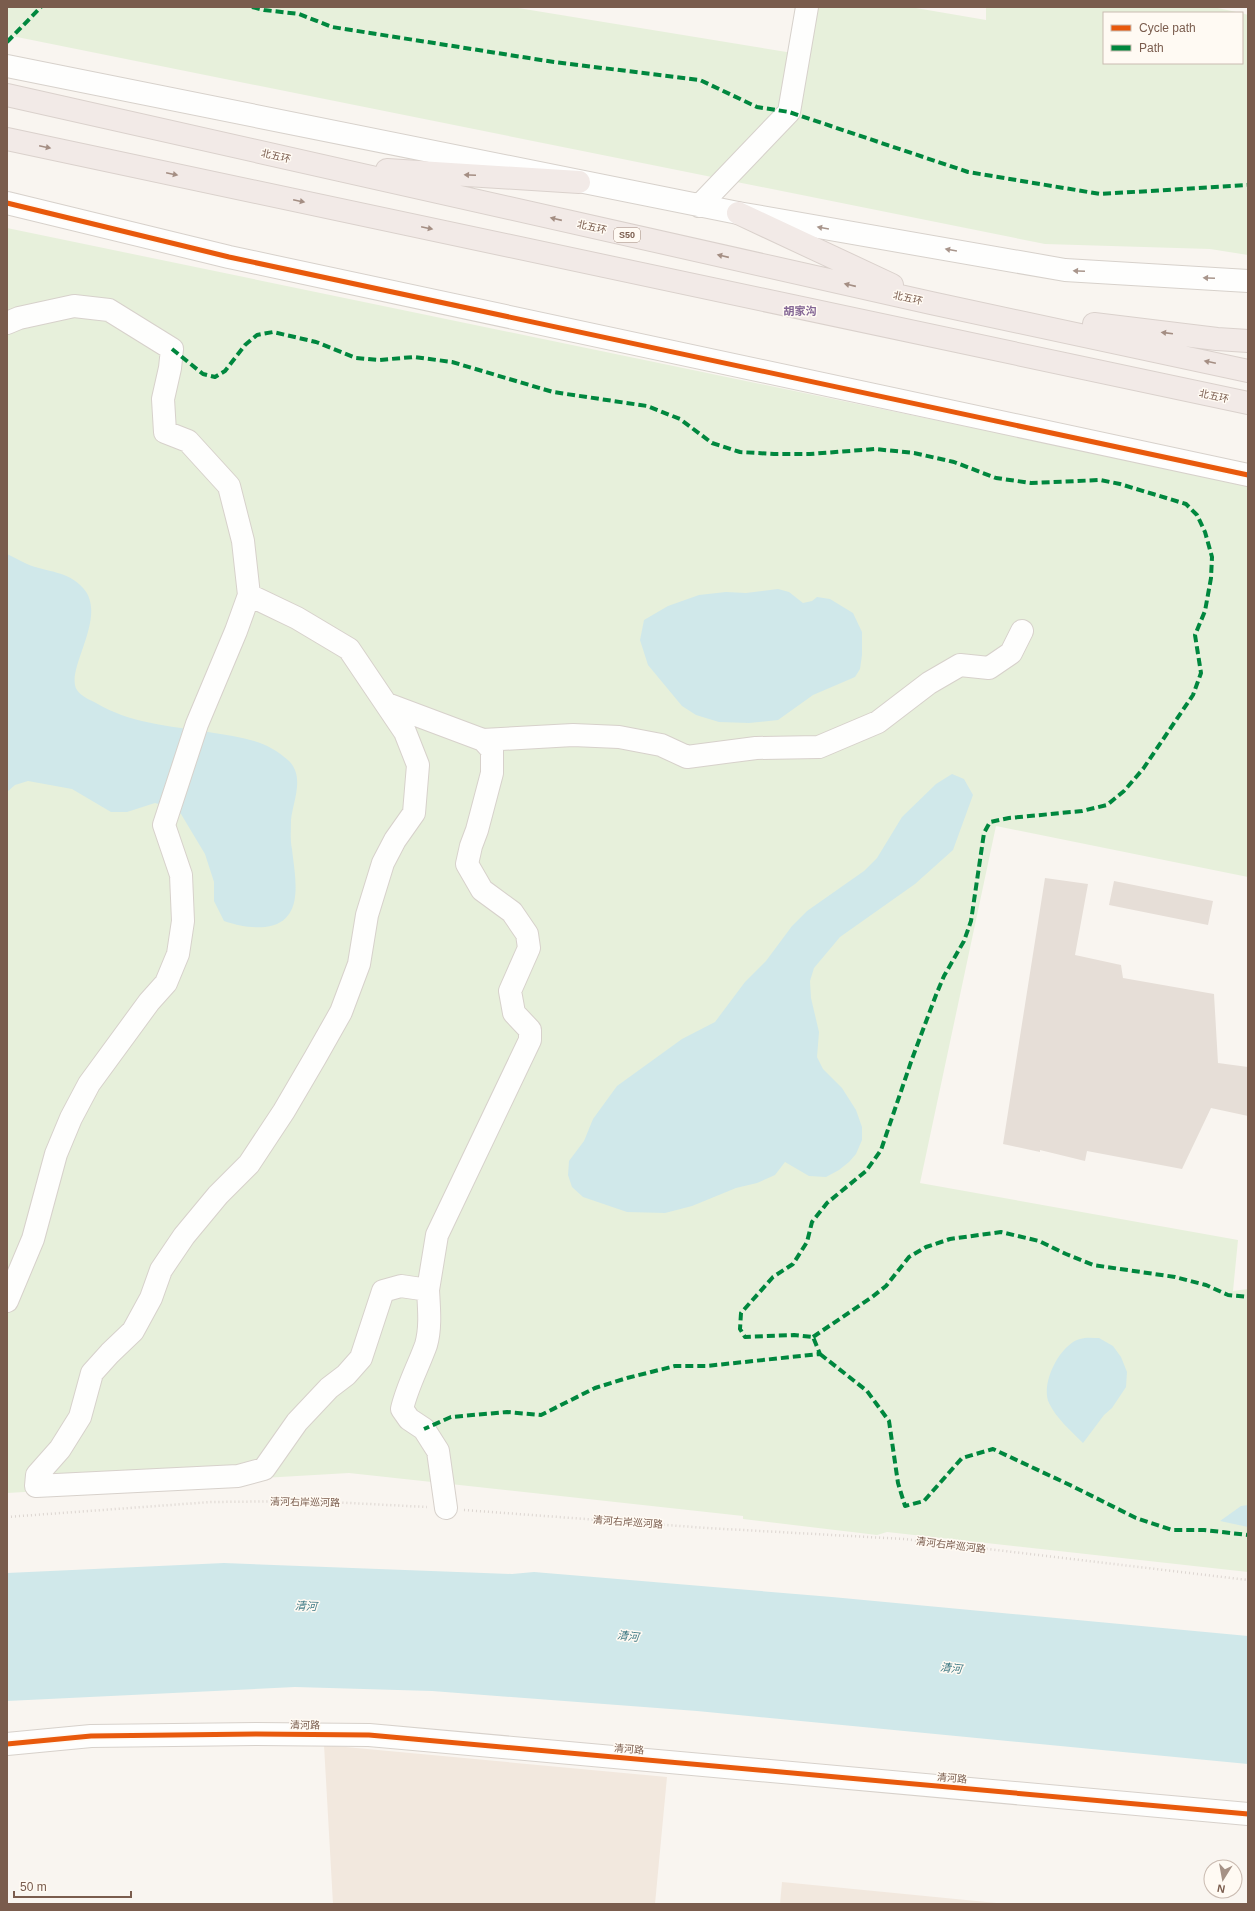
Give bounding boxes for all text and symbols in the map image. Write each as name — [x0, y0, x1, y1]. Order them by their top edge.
legend — [1103, 12, 1243, 64]
text: Cycle path — [1139, 21, 1196, 35]
text: Path — [1139, 41, 1164, 55]
one-way arrow — [39, 145, 51, 151]
street label: 北五环 — [260, 147, 292, 165]
one-way arrow — [464, 171, 476, 178]
one-way arrow — [166, 172, 178, 178]
one-way arrow — [293, 199, 306, 205]
one-way arrow — [549, 215, 562, 221]
street label: 北五环 — [576, 218, 608, 236]
one-way arrow — [817, 225, 829, 231]
one-way arrow — [420, 226, 433, 232]
road number: S50 — [614, 228, 640, 242]
one-way arrow — [945, 247, 957, 253]
one-way arrow — [717, 253, 730, 259]
one-way arrow — [1072, 268, 1085, 274]
one-way arrow — [1203, 275, 1215, 282]
one-way arrow — [844, 281, 856, 287]
street label: 北五环 — [892, 289, 924, 307]
district label: 胡家沟 — [784, 305, 817, 317]
one-way arrow — [1161, 330, 1173, 336]
one-way arrow — [1204, 359, 1216, 365]
street label: 北五环 — [1198, 388, 1230, 404]
street label: 清河右岸巡河路 — [270, 1496, 340, 1508]
street label: 清河右岸巡河路 — [593, 1514, 663, 1530]
street label: 清河右岸巡河路 — [916, 1535, 986, 1555]
water label: 清河 — [295, 1600, 319, 1612]
water label: 清河 — [616, 1629, 642, 1643]
water label: 清河 — [939, 1661, 965, 1675]
street label: 清河路 — [290, 1719, 320, 1731]
street label: 清河路 — [614, 1742, 644, 1756]
street label: 清河路 — [937, 1771, 967, 1785]
north arrow — [1203, 1859, 1243, 1899]
scale bar — [14, 1873, 131, 1899]
text: 50 m — [20, 1880, 47, 1894]
text: N — [1216, 1882, 1226, 1895]

